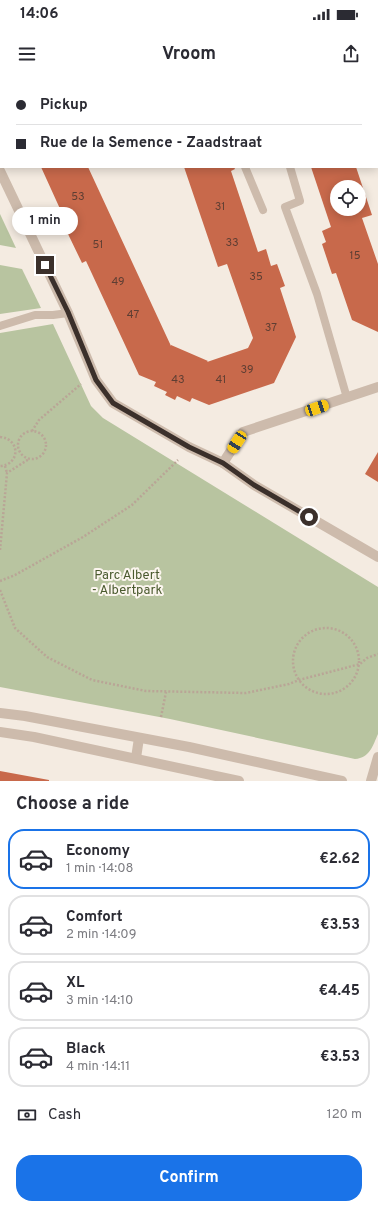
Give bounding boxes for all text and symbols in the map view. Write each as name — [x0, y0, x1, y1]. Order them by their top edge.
text: 14:06 — [20, 5, 58, 24]
icon: menu — [16, 43, 38, 65]
text: Vroom — [162, 43, 216, 66]
icon: share — [340, 43, 362, 65]
text: Pickup — [40, 96, 88, 115]
text: Rue de la Semence - Zaadstraat — [40, 134, 262, 153]
map controls — [330, 180, 366, 216]
button: locate — [330, 180, 366, 216]
house number: 53 — [71, 190, 85, 204]
house number: 31 — [215, 200, 225, 214]
callout: 1 min — [12, 207, 78, 235]
text: 1 min — [29, 213, 61, 229]
house number: 33 — [225, 236, 239, 250]
house number: 51 — [93, 238, 103, 252]
house number: 15 — [350, 249, 361, 263]
route end — [36, 256, 54, 274]
house number: 35 — [249, 270, 263, 284]
house number: 49 — [111, 275, 125, 289]
house number: 47 — [127, 308, 139, 322]
house number: 37 — [265, 321, 277, 335]
house number: 39 — [241, 363, 253, 377]
house number: 43 — [171, 373, 185, 387]
house number: 41 — [216, 373, 226, 387]
car — [304, 398, 330, 418]
car — [225, 429, 249, 455]
route start — [300, 508, 318, 526]
park label: Parc Albert - Albertpark — [92, 568, 162, 599]
text: Choose a ride — [16, 793, 129, 816]
icon: car — [18, 841, 54, 877]
text: Economy — [66, 842, 130, 861]
text: €2.62 — [319, 850, 360, 869]
text: 1 min · 14:08 — [66, 861, 134, 877]
icon: car — [18, 907, 54, 943]
text: Comfort — [66, 908, 123, 927]
text: €3.53 — [320, 916, 360, 935]
text: 2 min · 14:09 — [66, 927, 136, 943]
icon: car — [18, 973, 54, 1009]
text: XL — [66, 974, 84, 993]
text: €4.45 — [318, 982, 360, 1001]
text: 3 min · 14:10 — [66, 993, 133, 1009]
icon: car — [18, 1039, 54, 1075]
text: Black — [66, 1040, 106, 1059]
text: €3.53 — [320, 1048, 360, 1067]
text: 4 min · 14:11 — [66, 1059, 130, 1075]
icon: cash — [16, 1104, 38, 1126]
text: Cash — [48, 1106, 81, 1125]
text: 120 m — [327, 1107, 362, 1123]
button: Confirm — [16, 1155, 362, 1201]

